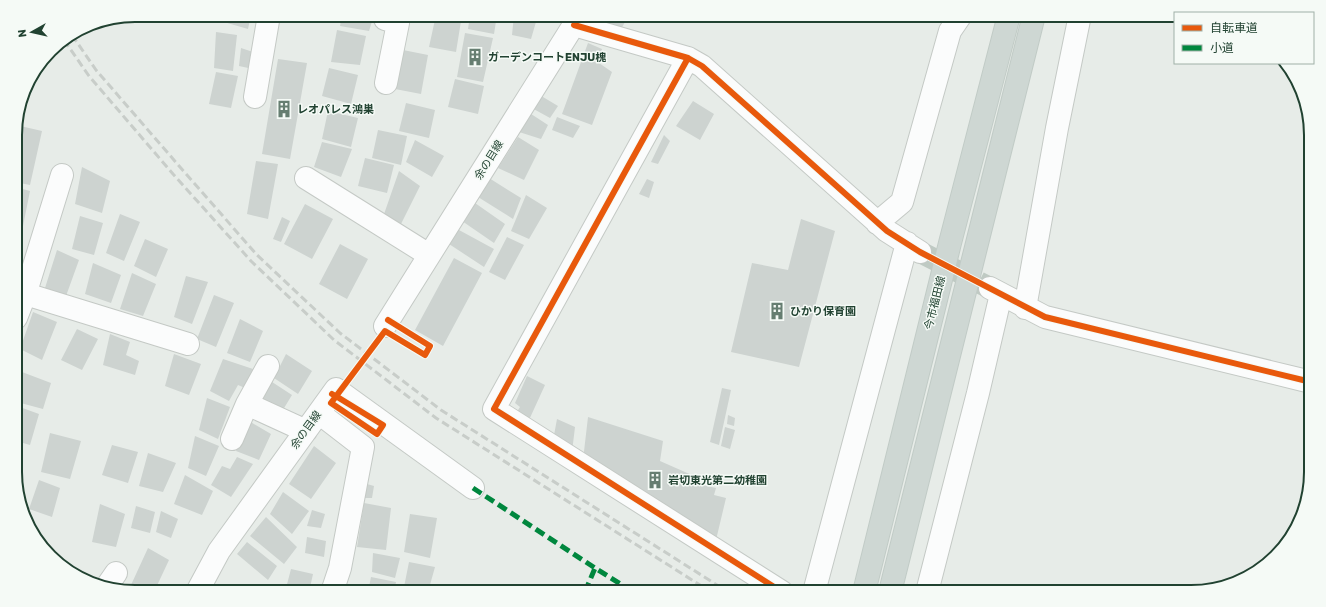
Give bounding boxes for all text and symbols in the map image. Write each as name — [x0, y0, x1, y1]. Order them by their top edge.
north arrow — [12, 12, 52, 52]
legend — [1174, 12, 1314, 64]
text: 自転車道 — [1210, 21, 1258, 35]
text: N — [16, 28, 30, 38]
text: 小道 — [1210, 41, 1234, 55]
building icon: ガーデンコートENJU槐 — [465, 47, 485, 67]
place label: ガーデンコートENJU槐 — [488, 51, 606, 64]
building icon: レオパレス鴻巣 — [274, 99, 294, 119]
place label: レオパレス鴻巣 — [297, 103, 374, 116]
street label: 余の目線 — [472, 138, 506, 182]
street label: 今市福田線 — [922, 275, 948, 331]
building icon: ひかり保育園 — [767, 301, 787, 321]
place label: ひかり保育園 — [790, 305, 856, 318]
street label: 余の目線 — [288, 408, 324, 452]
building icon: 岩切東光第二幼稚園 — [645, 470, 665, 490]
place label: 岩切東光第二幼稚園 — [668, 474, 767, 487]

